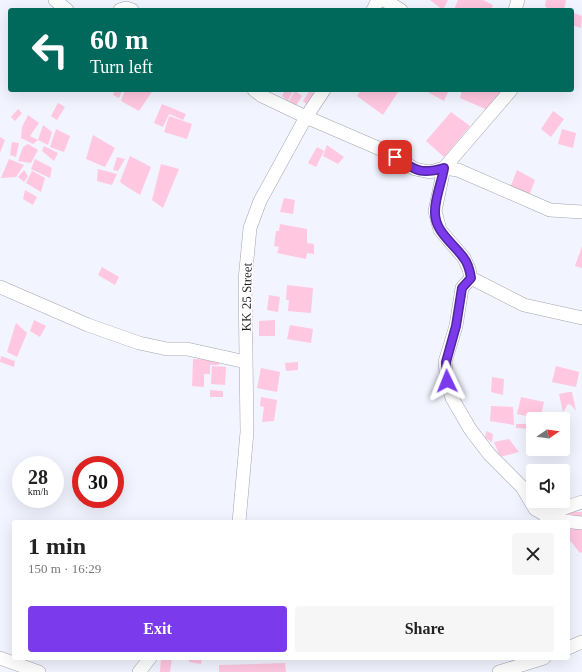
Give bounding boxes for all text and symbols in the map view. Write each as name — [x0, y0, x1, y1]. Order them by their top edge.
icon: left — [24, 24, 76, 76]
text: 60 m — [90, 24, 148, 55]
text: Turn left — [90, 57, 153, 77]
pin — [378, 140, 412, 174]
icon: arrive — [384, 146, 406, 168]
street label: KK 25 Street — [238, 262, 255, 331]
position arrow — [426, 360, 468, 402]
north arrow — [526, 412, 570, 456]
map controls — [526, 412, 570, 508]
speed limit sign: 30 — [72, 456, 124, 508]
button: sound — [526, 464, 570, 508]
text: 28 — [28, 466, 48, 488]
text: km/h — [28, 486, 48, 497]
text: 1 min — [28, 533, 86, 559]
button: close — [512, 533, 554, 575]
text: 150 m · 16:29 — [28, 561, 101, 576]
button: Exit — [28, 606, 287, 652]
button: Share — [295, 606, 554, 652]

